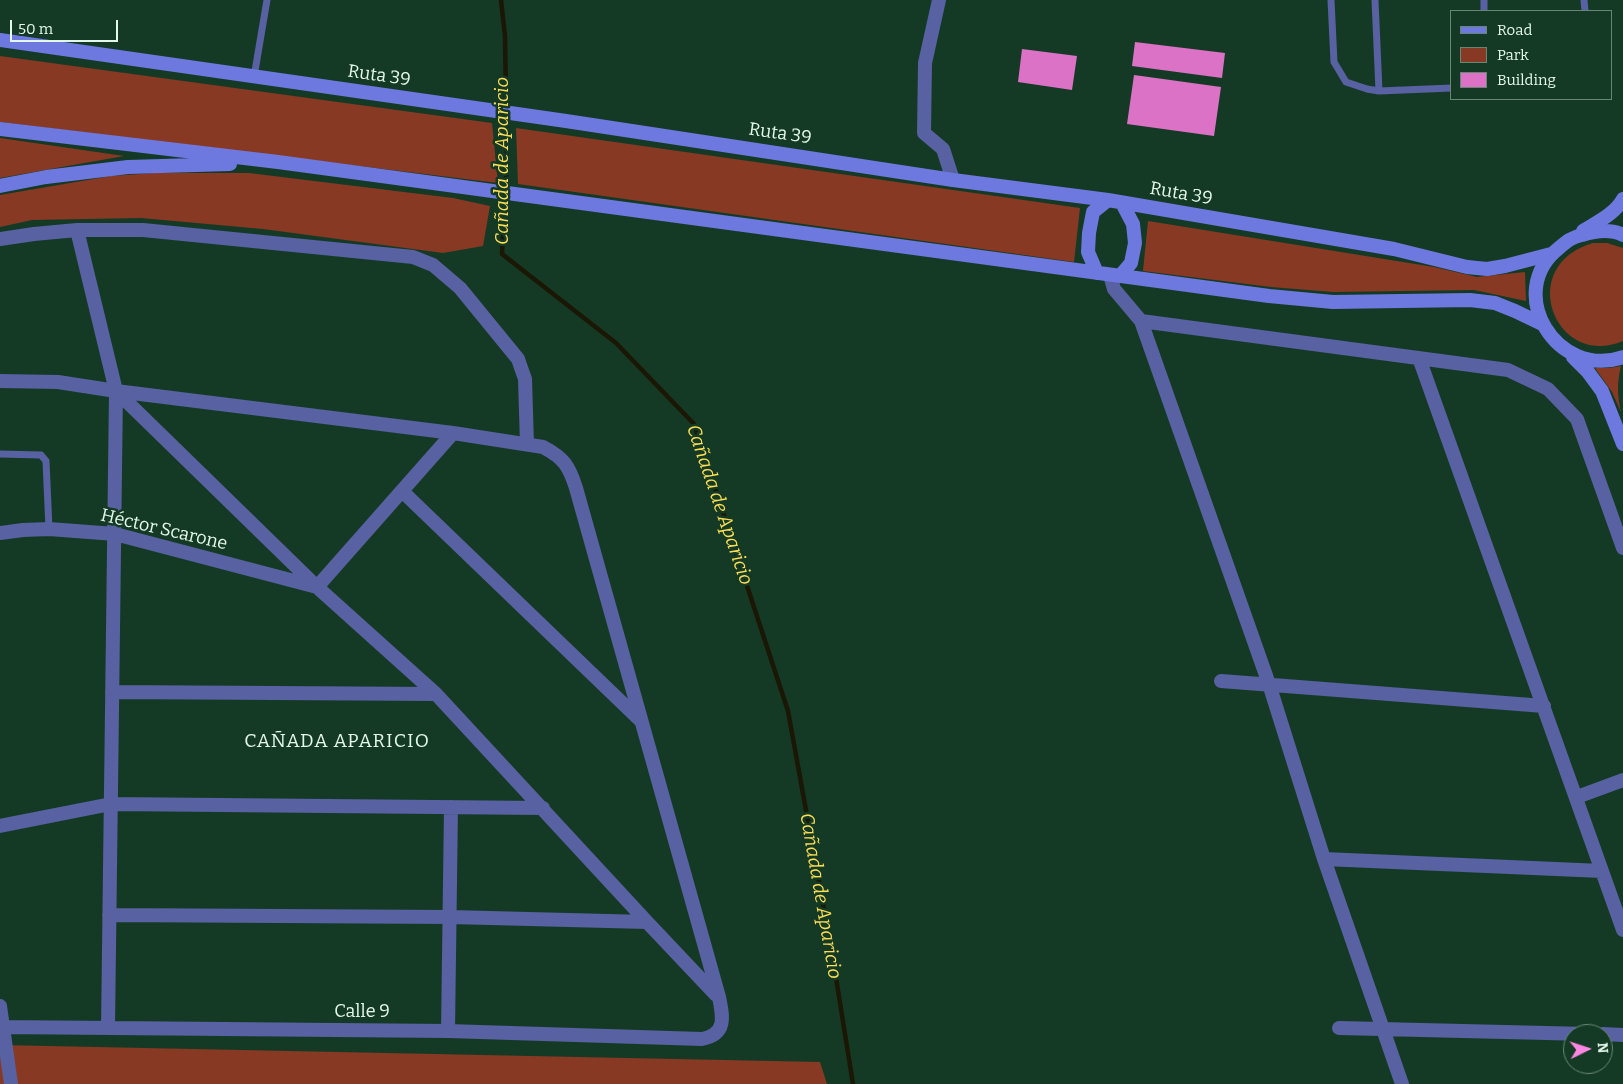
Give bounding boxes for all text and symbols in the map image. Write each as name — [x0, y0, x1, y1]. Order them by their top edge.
scale bar — [12, 10, 120, 42]
legend — [1450, 10, 1613, 100]
text: 50 m — [18, 20, 53, 38]
text: Road — [1497, 21, 1532, 39]
text: Park — [1497, 46, 1529, 64]
street label: Ruta 39 — [346, 61, 412, 91]
text: Building — [1497, 71, 1556, 89]
water label: Cañada de Aparicio — [492, 77, 514, 245]
street label: Ruta 39 — [747, 119, 813, 149]
street label: Ruta 39 — [1148, 178, 1214, 210]
water label: Cañada de Aparicio — [681, 422, 757, 588]
street label: Héctor Scarone — [98, 505, 230, 555]
district label: CAÑADA APARICIO — [242, 731, 432, 753]
water label: Cañada de Aparicio — [794, 811, 846, 981]
street label: Calle 9 — [334, 1001, 390, 1023]
north arrow — [1563, 1024, 1613, 1074]
text: N — [1594, 1042, 1611, 1054]

